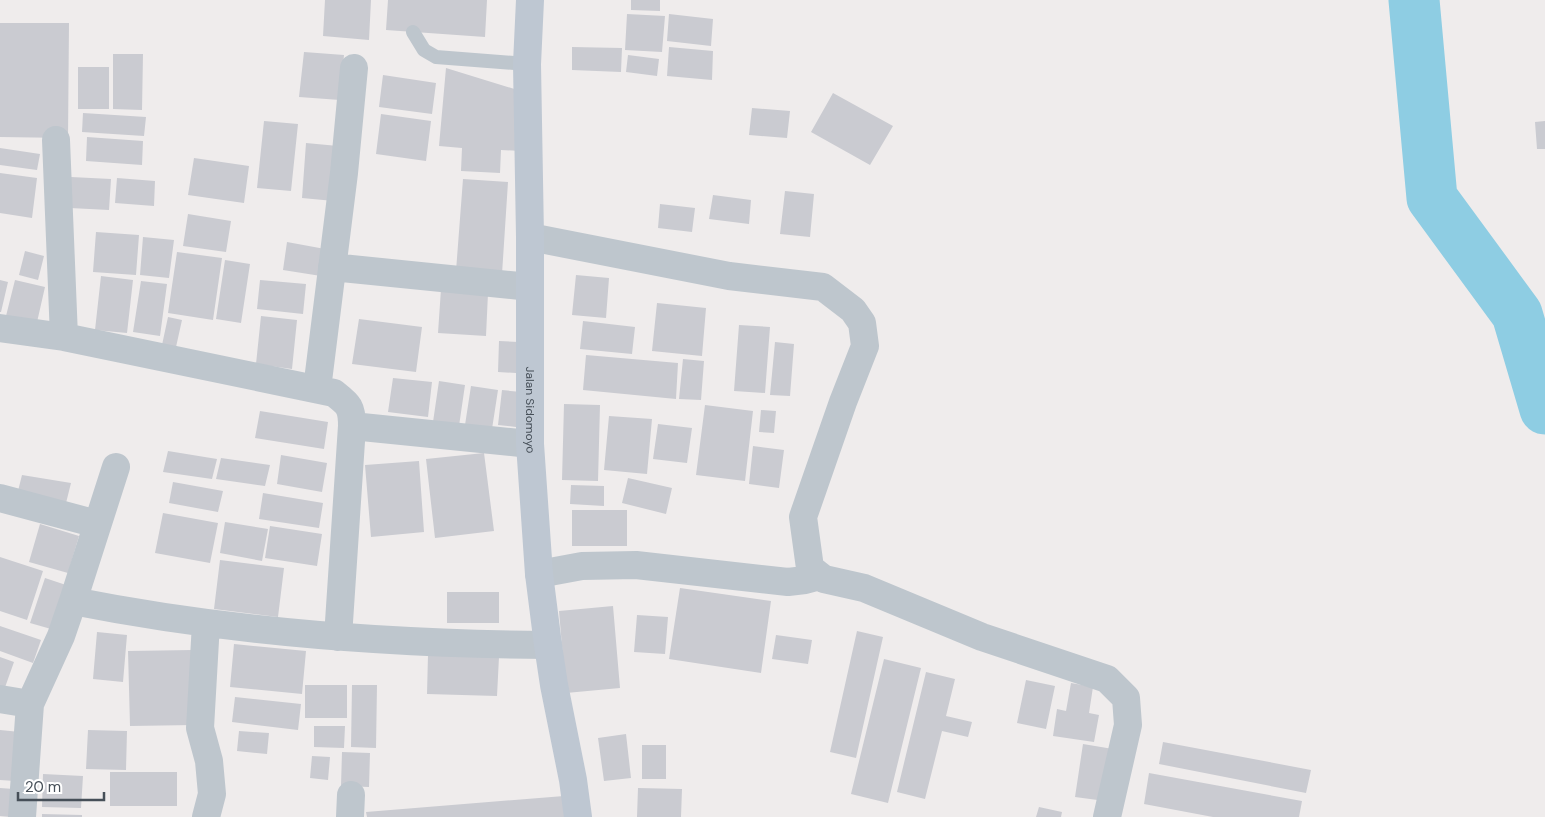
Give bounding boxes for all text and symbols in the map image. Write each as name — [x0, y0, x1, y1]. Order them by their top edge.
street label: Jalan Sidomoyo — [522, 366, 539, 454]
scale bar — [18, 770, 104, 802]
text: 20 m — [25, 777, 61, 797]

